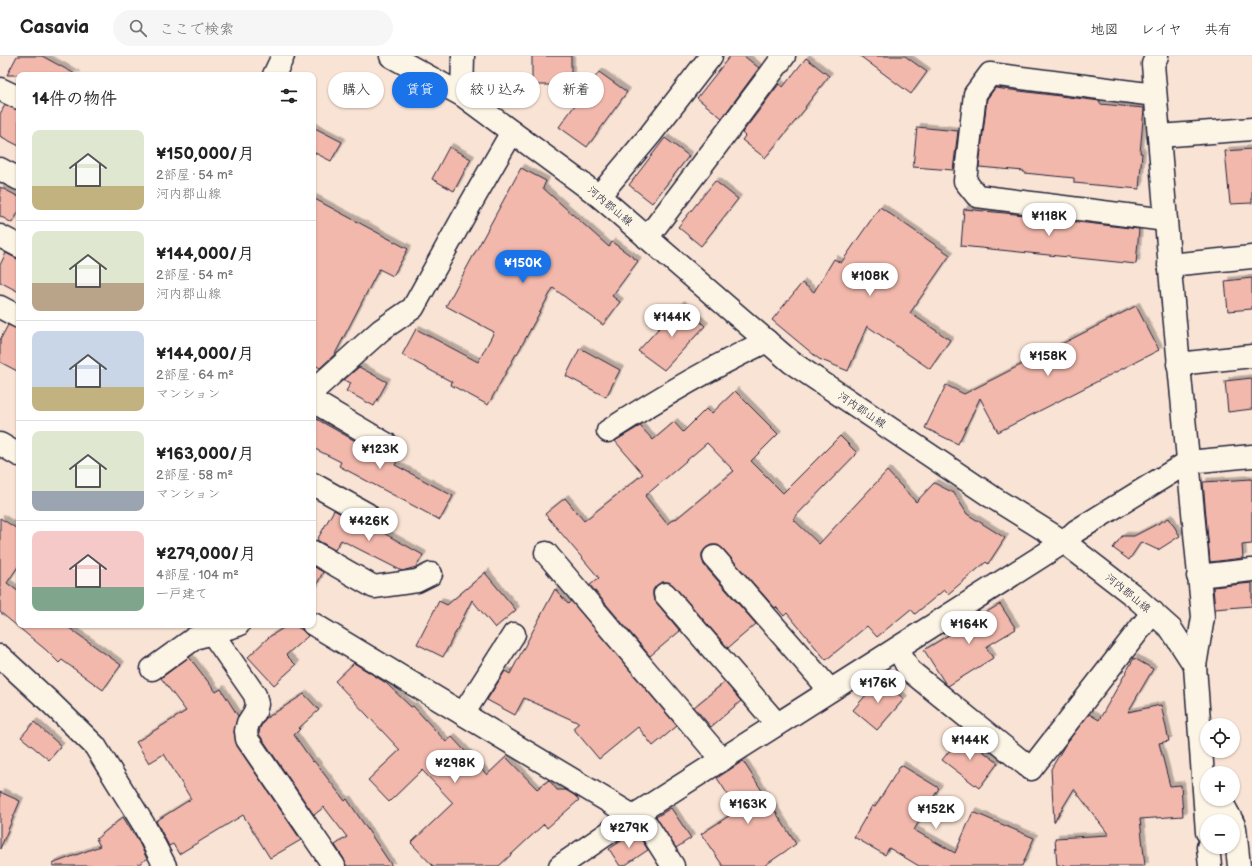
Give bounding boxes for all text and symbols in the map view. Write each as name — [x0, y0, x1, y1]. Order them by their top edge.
search box — [113, 10, 393, 46]
text: Casavia — [20, 16, 89, 39]
icon: search — [127, 17, 149, 39]
text: ここで検索 — [159, 20, 234, 39]
text: 地図 — [1091, 21, 1119, 38]
text: レイヤ — [1141, 21, 1182, 38]
text: 共有 — [1204, 21, 1232, 38]
chip: 購入 — [328, 72, 384, 108]
chip: 賃貸 — [392, 72, 448, 108]
chip: 絞り込み — [456, 72, 540, 108]
chip: 新着 — [548, 72, 604, 108]
icon: filters — [278, 85, 300, 107]
text: 14件の物件 — [32, 89, 117, 109]
text: ¥150,000/月 — [156, 144, 255, 164]
icon: home — [64, 146, 112, 194]
text: 2部屋 · 54 m² — [156, 167, 233, 183]
street label: 河内郡山線 — [585, 183, 635, 229]
text: 河内郡山線 — [156, 186, 221, 202]
pin: ¥118K — [1021, 203, 1077, 237]
text: ¥118K — [1031, 208, 1067, 224]
text: ¥144,000/月 — [156, 244, 254, 264]
icon: home — [64, 247, 112, 295]
pin: ¥150K — [495, 250, 551, 284]
text: ¥150K — [504, 255, 542, 271]
pin: ¥108K — [842, 263, 898, 297]
text: 2部屋 · 54 m² — [156, 267, 233, 283]
text: ¥108K — [851, 268, 889, 284]
text: 河内郡山線 — [156, 286, 221, 302]
pin: ¥144K — [644, 304, 700, 338]
text: ¥144K — [653, 309, 691, 325]
pin: ¥158K — [1020, 343, 1076, 377]
text: ¥144,000/月 — [156, 344, 254, 364]
icon: home — [64, 347, 112, 395]
text: ¥158K — [1029, 348, 1067, 364]
text: 2部屋 · 64 m² — [156, 367, 234, 383]
text: マンション — [156, 386, 220, 402]
street label: 河内郡山線 — [836, 389, 888, 431]
pin: ¥123K — [352, 436, 408, 470]
text: ¥123K — [361, 441, 399, 457]
text: ¥163,000/月 — [156, 444, 255, 464]
icon: home — [64, 447, 112, 495]
text: 2部屋 · 58 m² — [156, 467, 233, 483]
text: マンション — [156, 486, 220, 502]
pin: ¥426K — [341, 508, 397, 542]
text: ¥426K — [349, 513, 389, 529]
text: ¥279,000/月 — [156, 544, 256, 564]
icon: home — [64, 547, 112, 595]
text: 4部屋 · 104 m² — [156, 567, 239, 583]
street label: 河内郡山線 — [1103, 571, 1153, 615]
text: 一戸建て — [156, 586, 208, 602]
pin: ¥164K — [941, 611, 997, 645]
text: ¥164K — [950, 616, 988, 632]
pin: ¥176K — [850, 670, 906, 704]
text: ¥176K — [859, 675, 897, 691]
map controls — [1200, 718, 1240, 854]
button: locate — [1200, 718, 1240, 758]
pin: ¥144K — [942, 727, 998, 761]
text: ¥144K — [951, 732, 989, 748]
pin: ¥298K — [427, 750, 483, 784]
text: ¥298K — [435, 755, 475, 771]
button: + — [1200, 766, 1240, 806]
pin: ¥163K — [720, 791, 776, 825]
text: ¥163K — [729, 796, 767, 812]
pin: ¥152K — [908, 796, 964, 830]
text: ¥152K — [917, 801, 955, 817]
button: − — [1200, 814, 1240, 854]
pin: ¥279K — [601, 815, 657, 849]
text: ¥279K — [609, 820, 649, 836]

